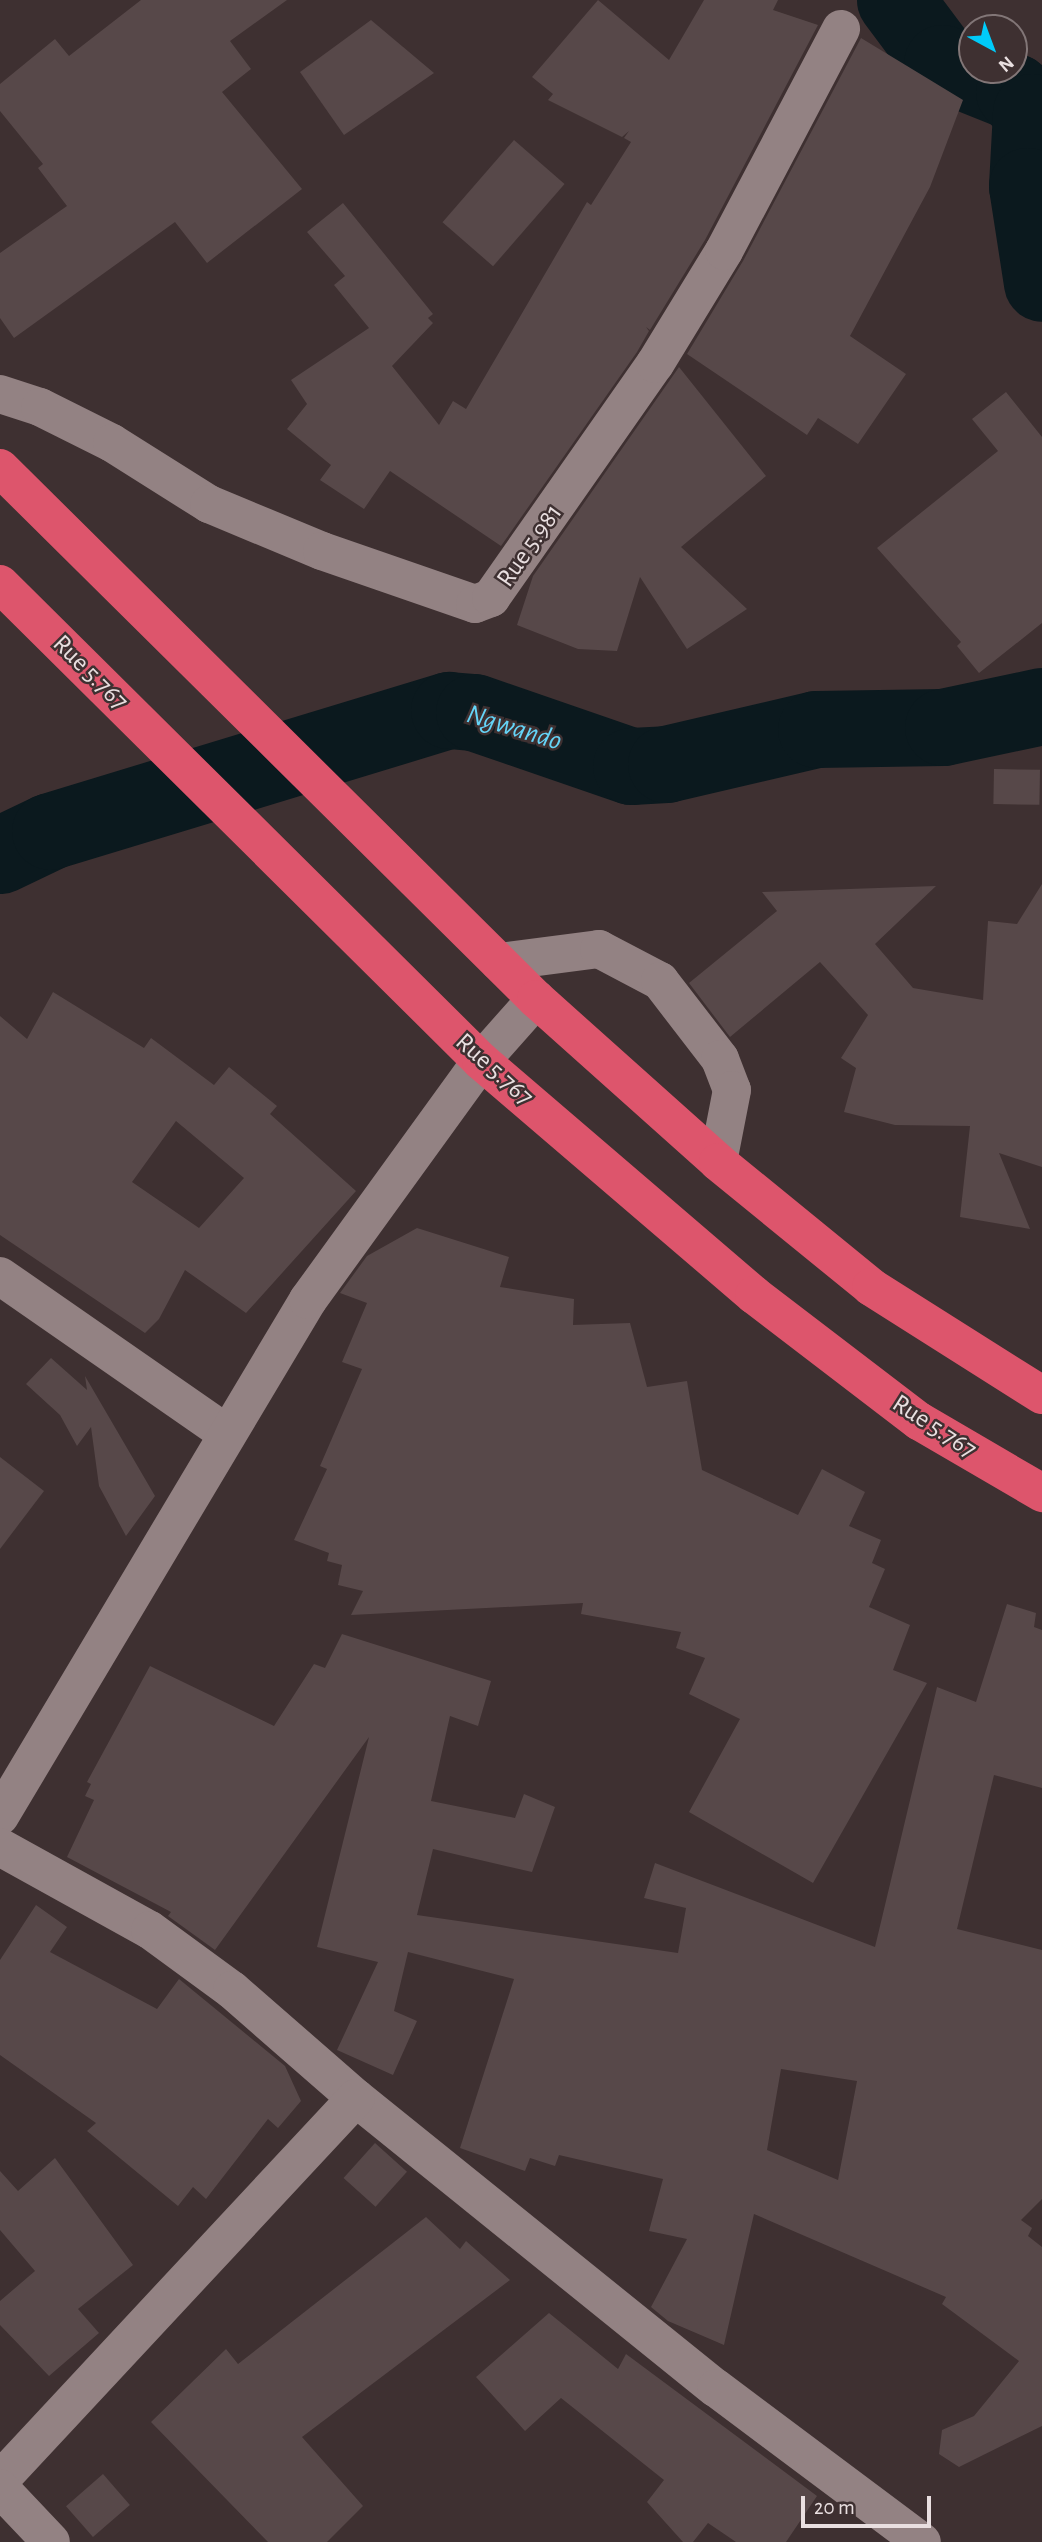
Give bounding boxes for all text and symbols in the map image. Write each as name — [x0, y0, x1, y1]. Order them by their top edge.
north arrow — [958, 14, 1028, 84]
text: N — [995, 52, 1017, 75]
street label: Rue 5.981 — [490, 499, 570, 593]
street label: Rue 5.767 — [46, 629, 134, 717]
water label: Ngwando — [462, 698, 566, 758]
street label: Rue 5.767 — [449, 1027, 539, 1113]
street label: Rue 5.767 — [886, 1388, 982, 1466]
scale bar — [804, 2482, 934, 2526]
text: 20 m — [814, 2497, 855, 2518]

